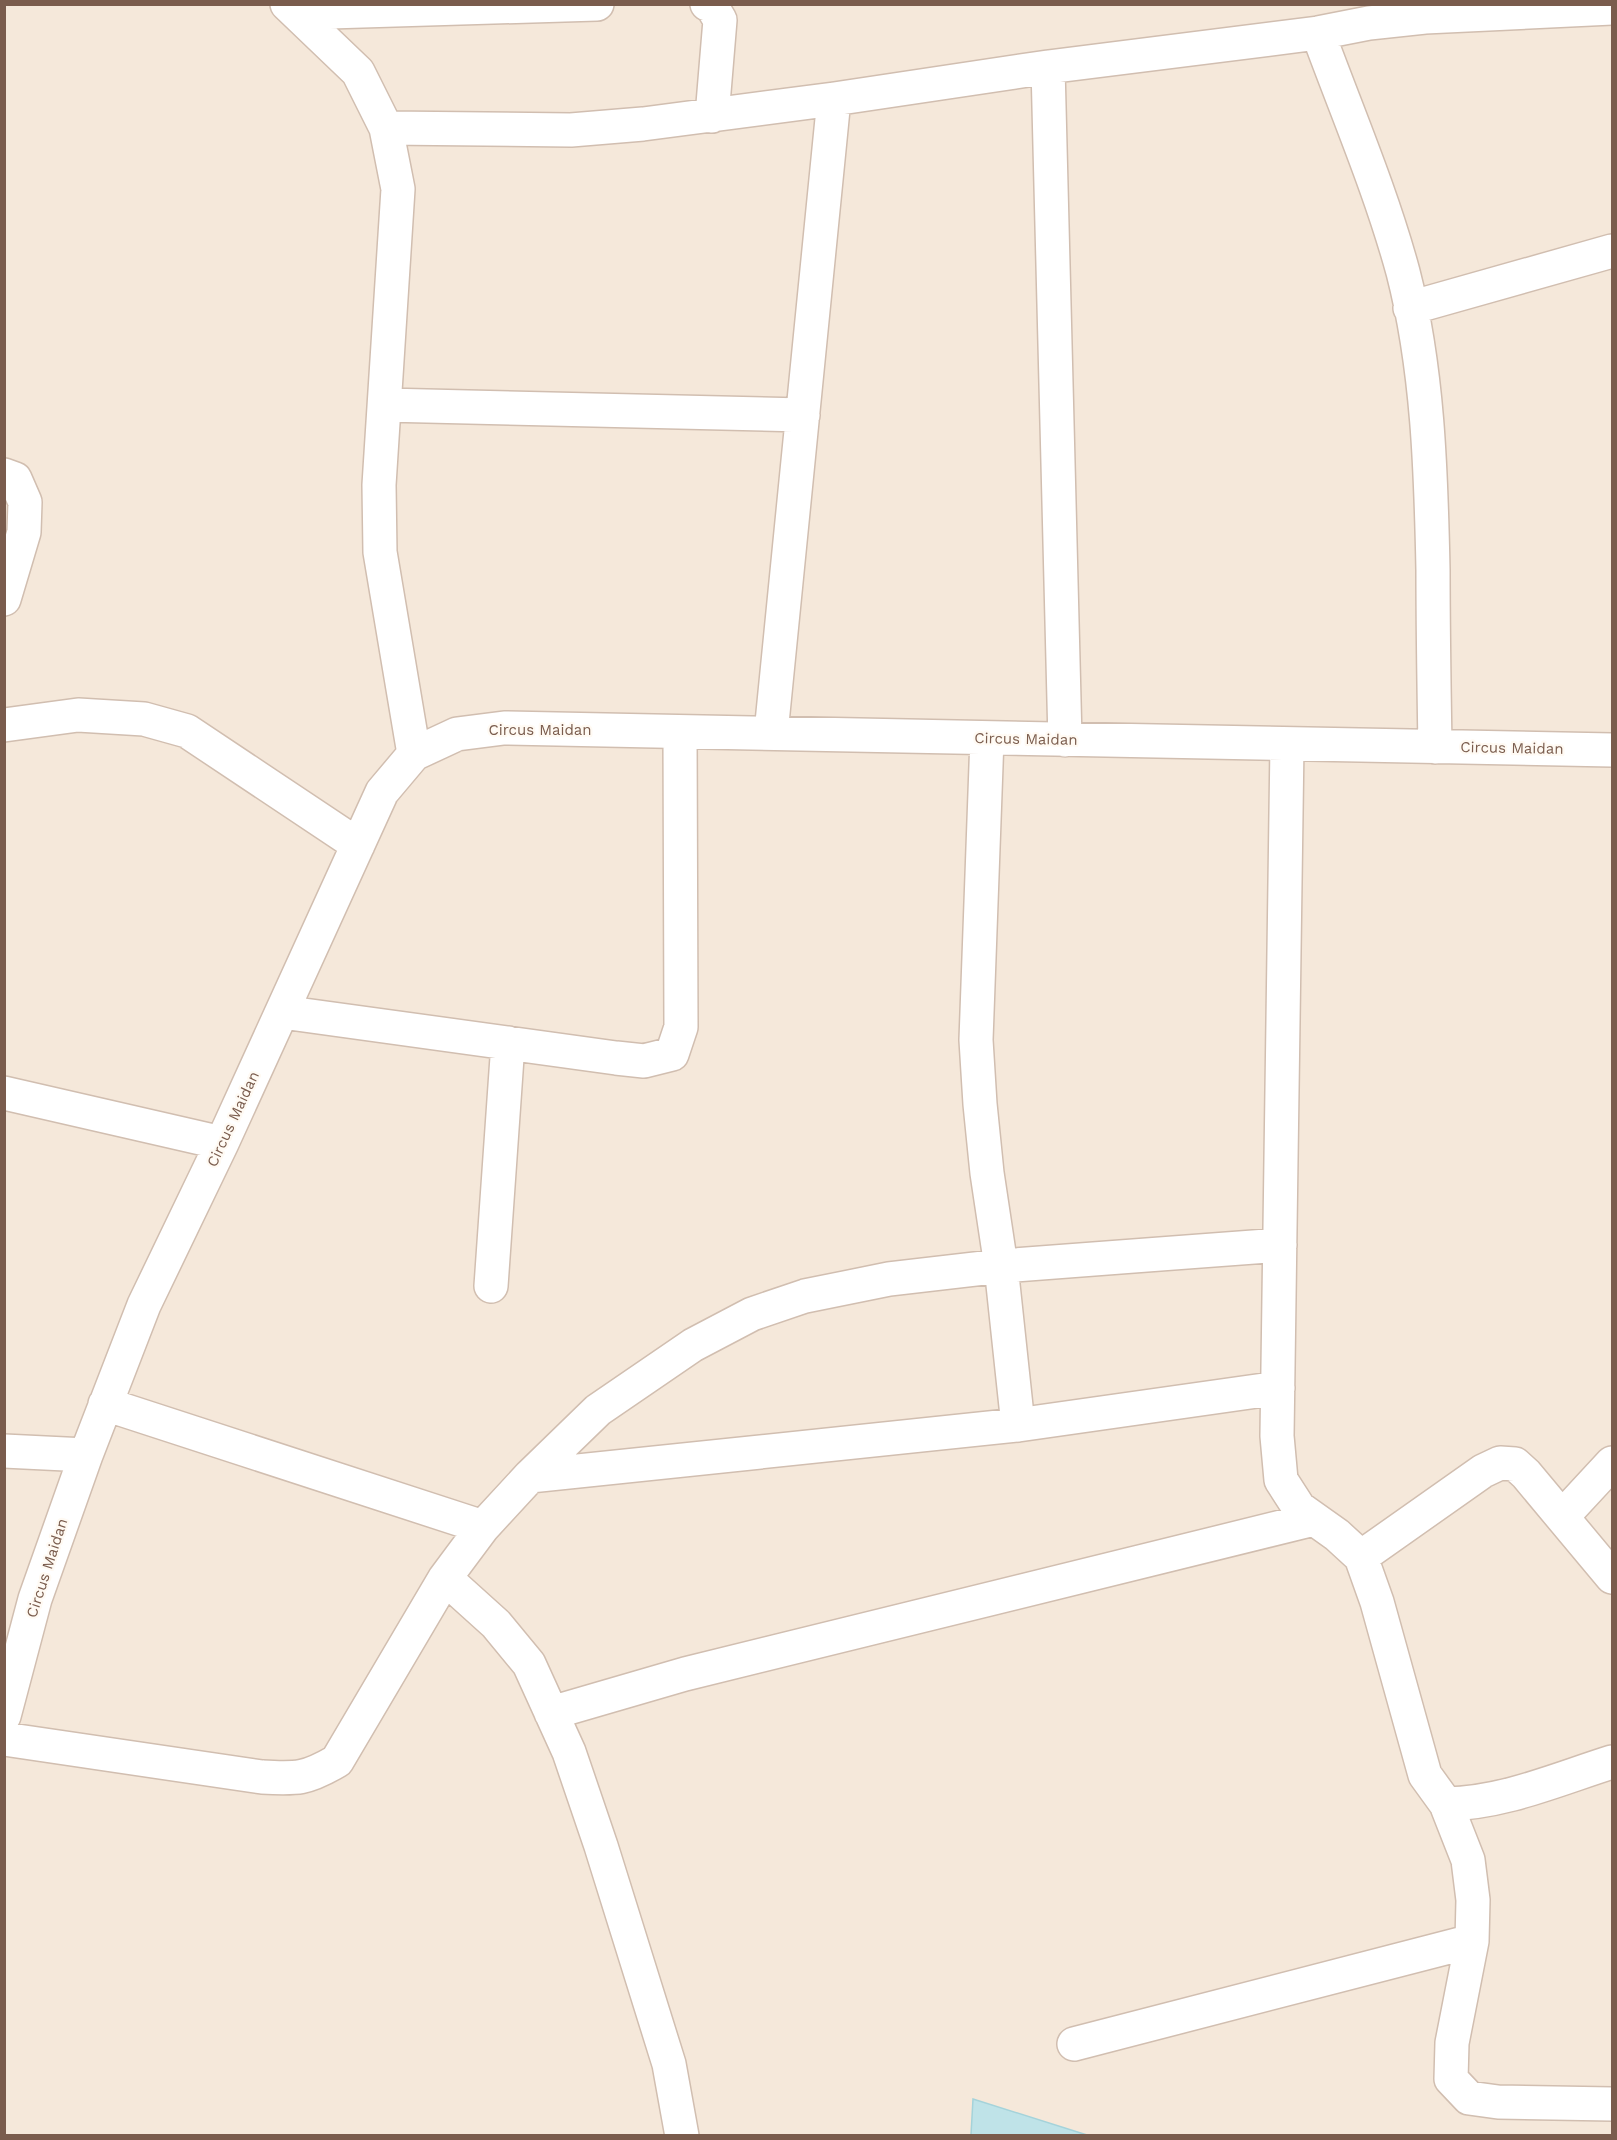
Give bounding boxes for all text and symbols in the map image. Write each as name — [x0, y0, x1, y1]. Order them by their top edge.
street label: Circus Maidan — [488, 721, 592, 739]
street label: Circus Maidan — [974, 729, 1078, 749]
street label: Circus Maidan — [1460, 738, 1564, 758]
street label: Circus Maidan — [203, 1068, 263, 1170]
street label: Circus Maidan — [22, 1516, 72, 1620]

